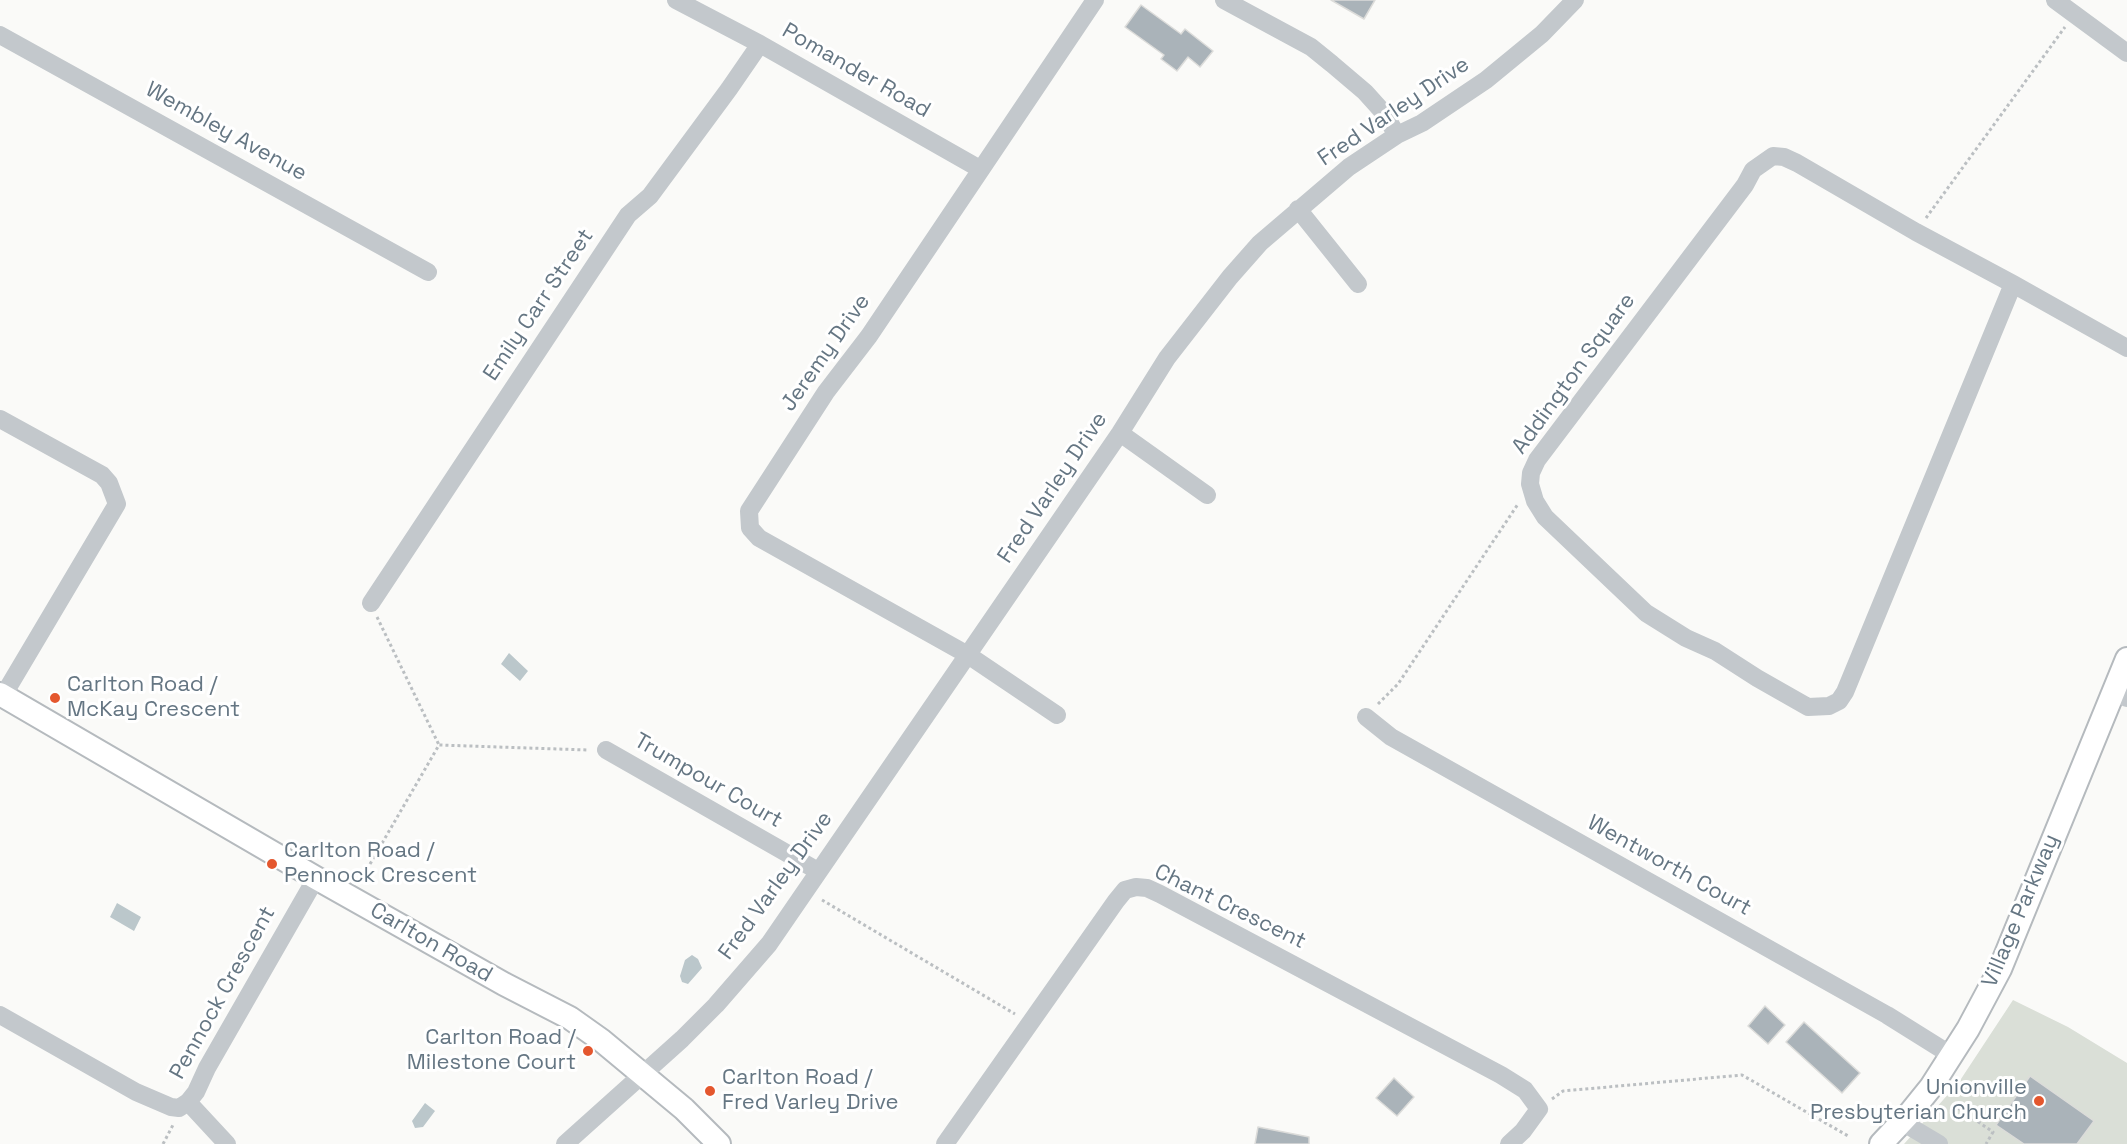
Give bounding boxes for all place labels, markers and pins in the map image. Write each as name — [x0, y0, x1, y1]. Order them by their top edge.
place label: Carlton Road / McKay Crescent — [67, 672, 240, 724]
marker: Carlton Road / McKay Crescent — [48, 691, 62, 705]
place label: Carlton Road / Pennock Crescent — [284, 838, 477, 890]
marker: Carlton Road / Pennock Crescent — [265, 857, 279, 871]
place label: Carlton Road / Milestone Court — [407, 1025, 576, 1076]
marker: Carlton Road / Milestone Court — [581, 1044, 595, 1058]
place label: Carlton Road / Fred Varley Drive — [722, 1065, 899, 1116]
place label: Unionville Presbyterian Church — [1810, 1075, 2027, 1126]
marker: Carlton Road / Fred Varley Drive — [703, 1084, 717, 1098]
marker: Unionville Presbyterian Church — [2032, 1094, 2046, 1108]

